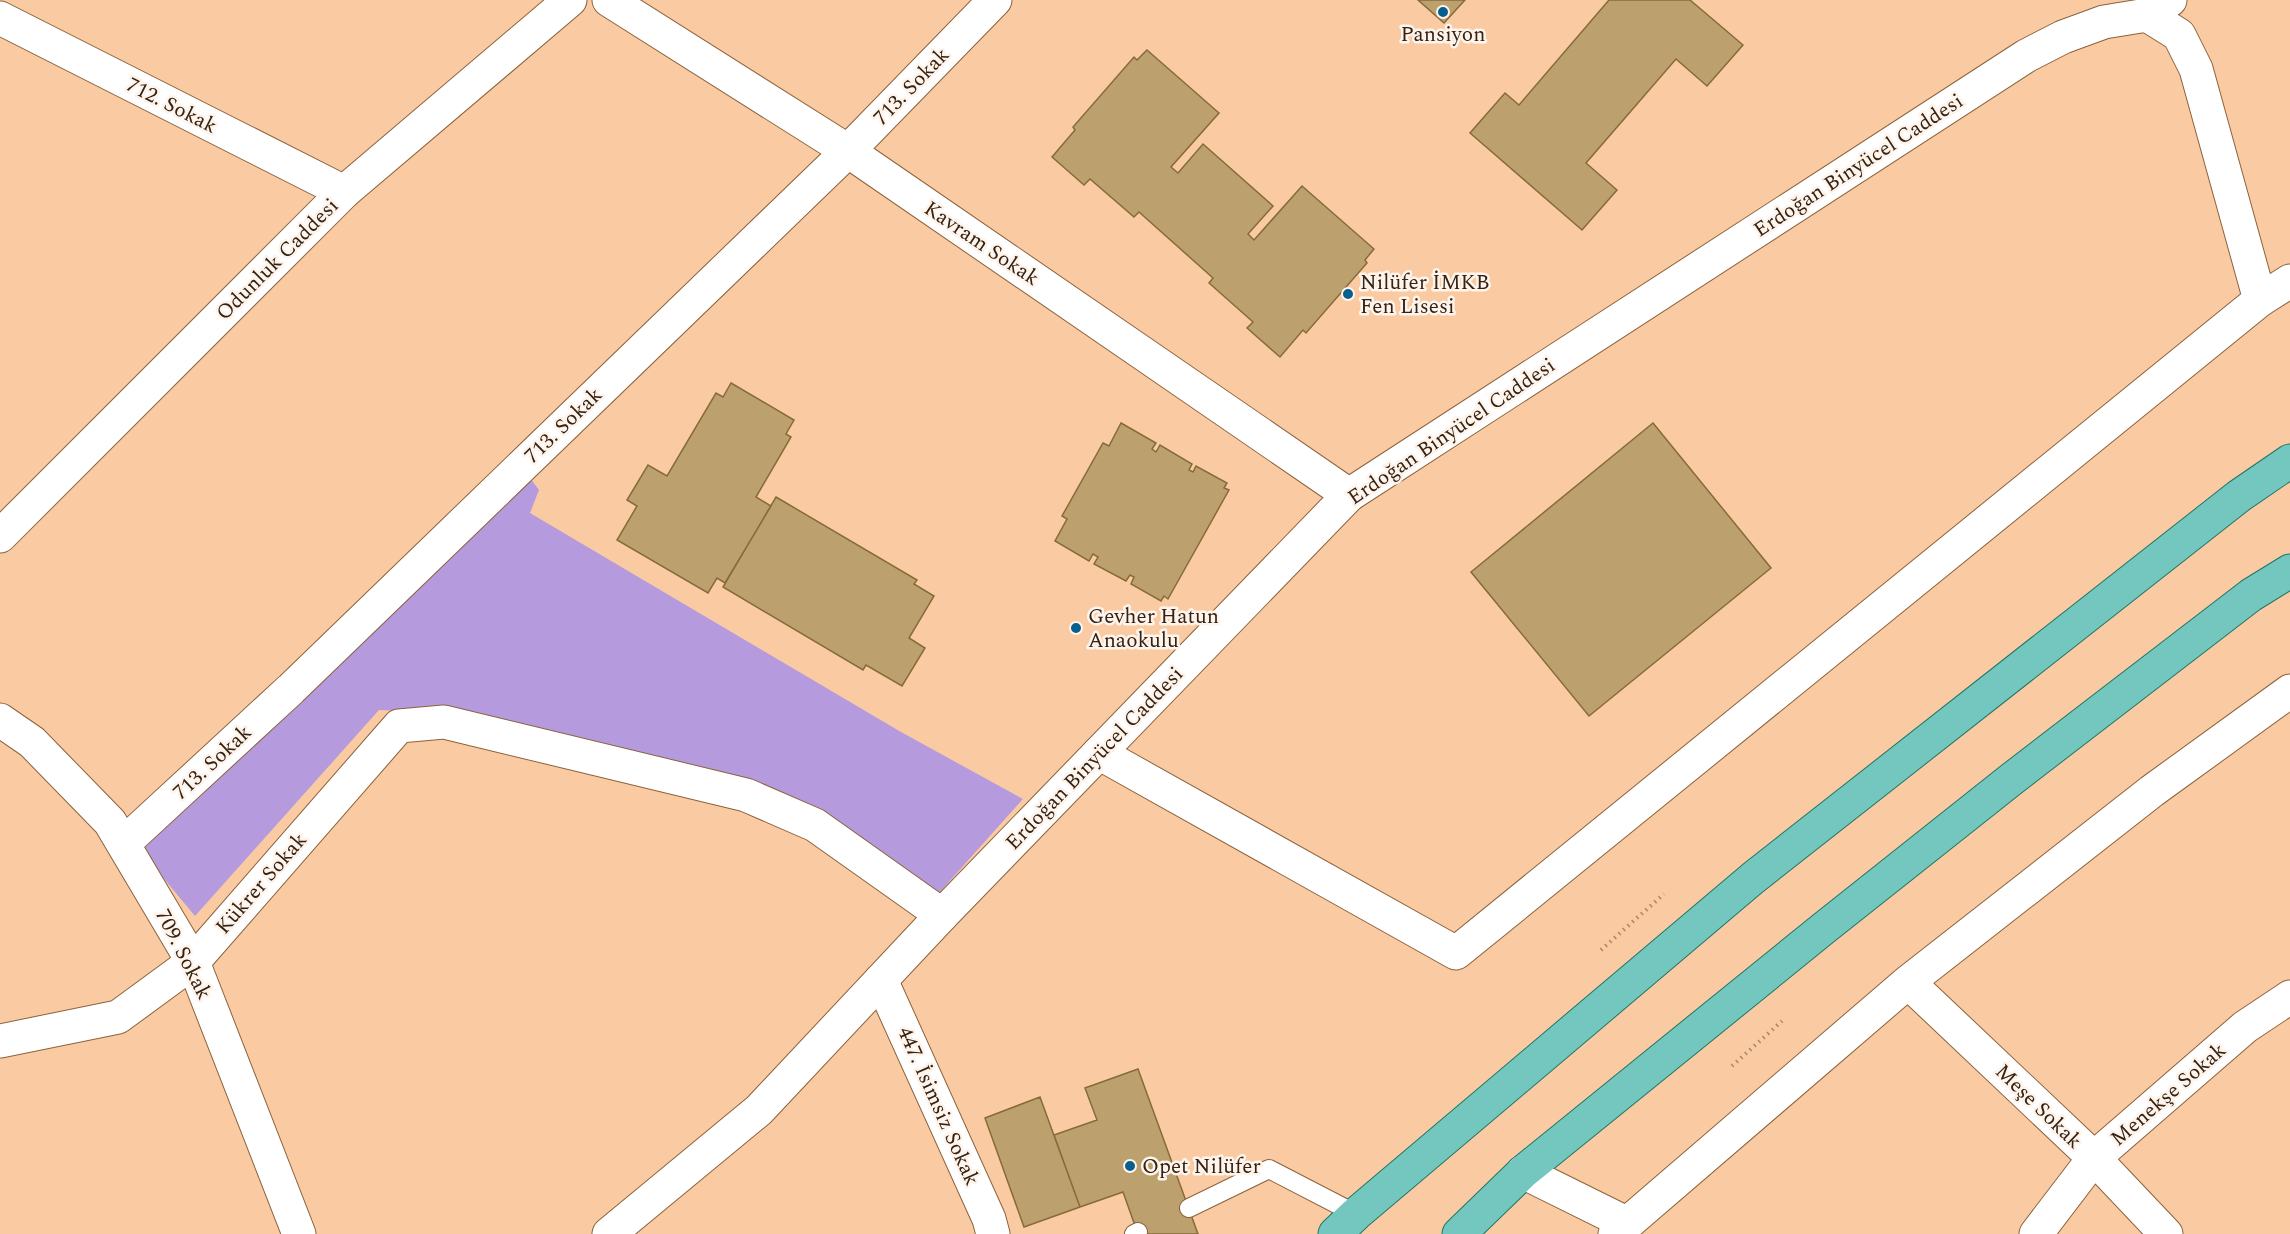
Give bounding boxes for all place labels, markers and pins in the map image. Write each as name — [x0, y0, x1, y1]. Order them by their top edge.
marker: Pansiyon — [1436, 5, 1450, 19]
place label: Pansiyon — [1401, 19, 1485, 51]
place label: Nilüfer İMKB Fen Lisesi — [1360, 267, 1490, 323]
marker: Nilüfer İMKB Fen Lisesi — [1341, 287, 1355, 301]
place label: Gevher Hatun Anaokulu — [1088, 601, 1219, 657]
marker: Gevher Hatun Anaokulu — [1069, 621, 1083, 635]
place label: Opet Nilüfer — [1142, 1151, 1261, 1183]
marker: Opet Nilüfer — [1123, 1159, 1137, 1173]

